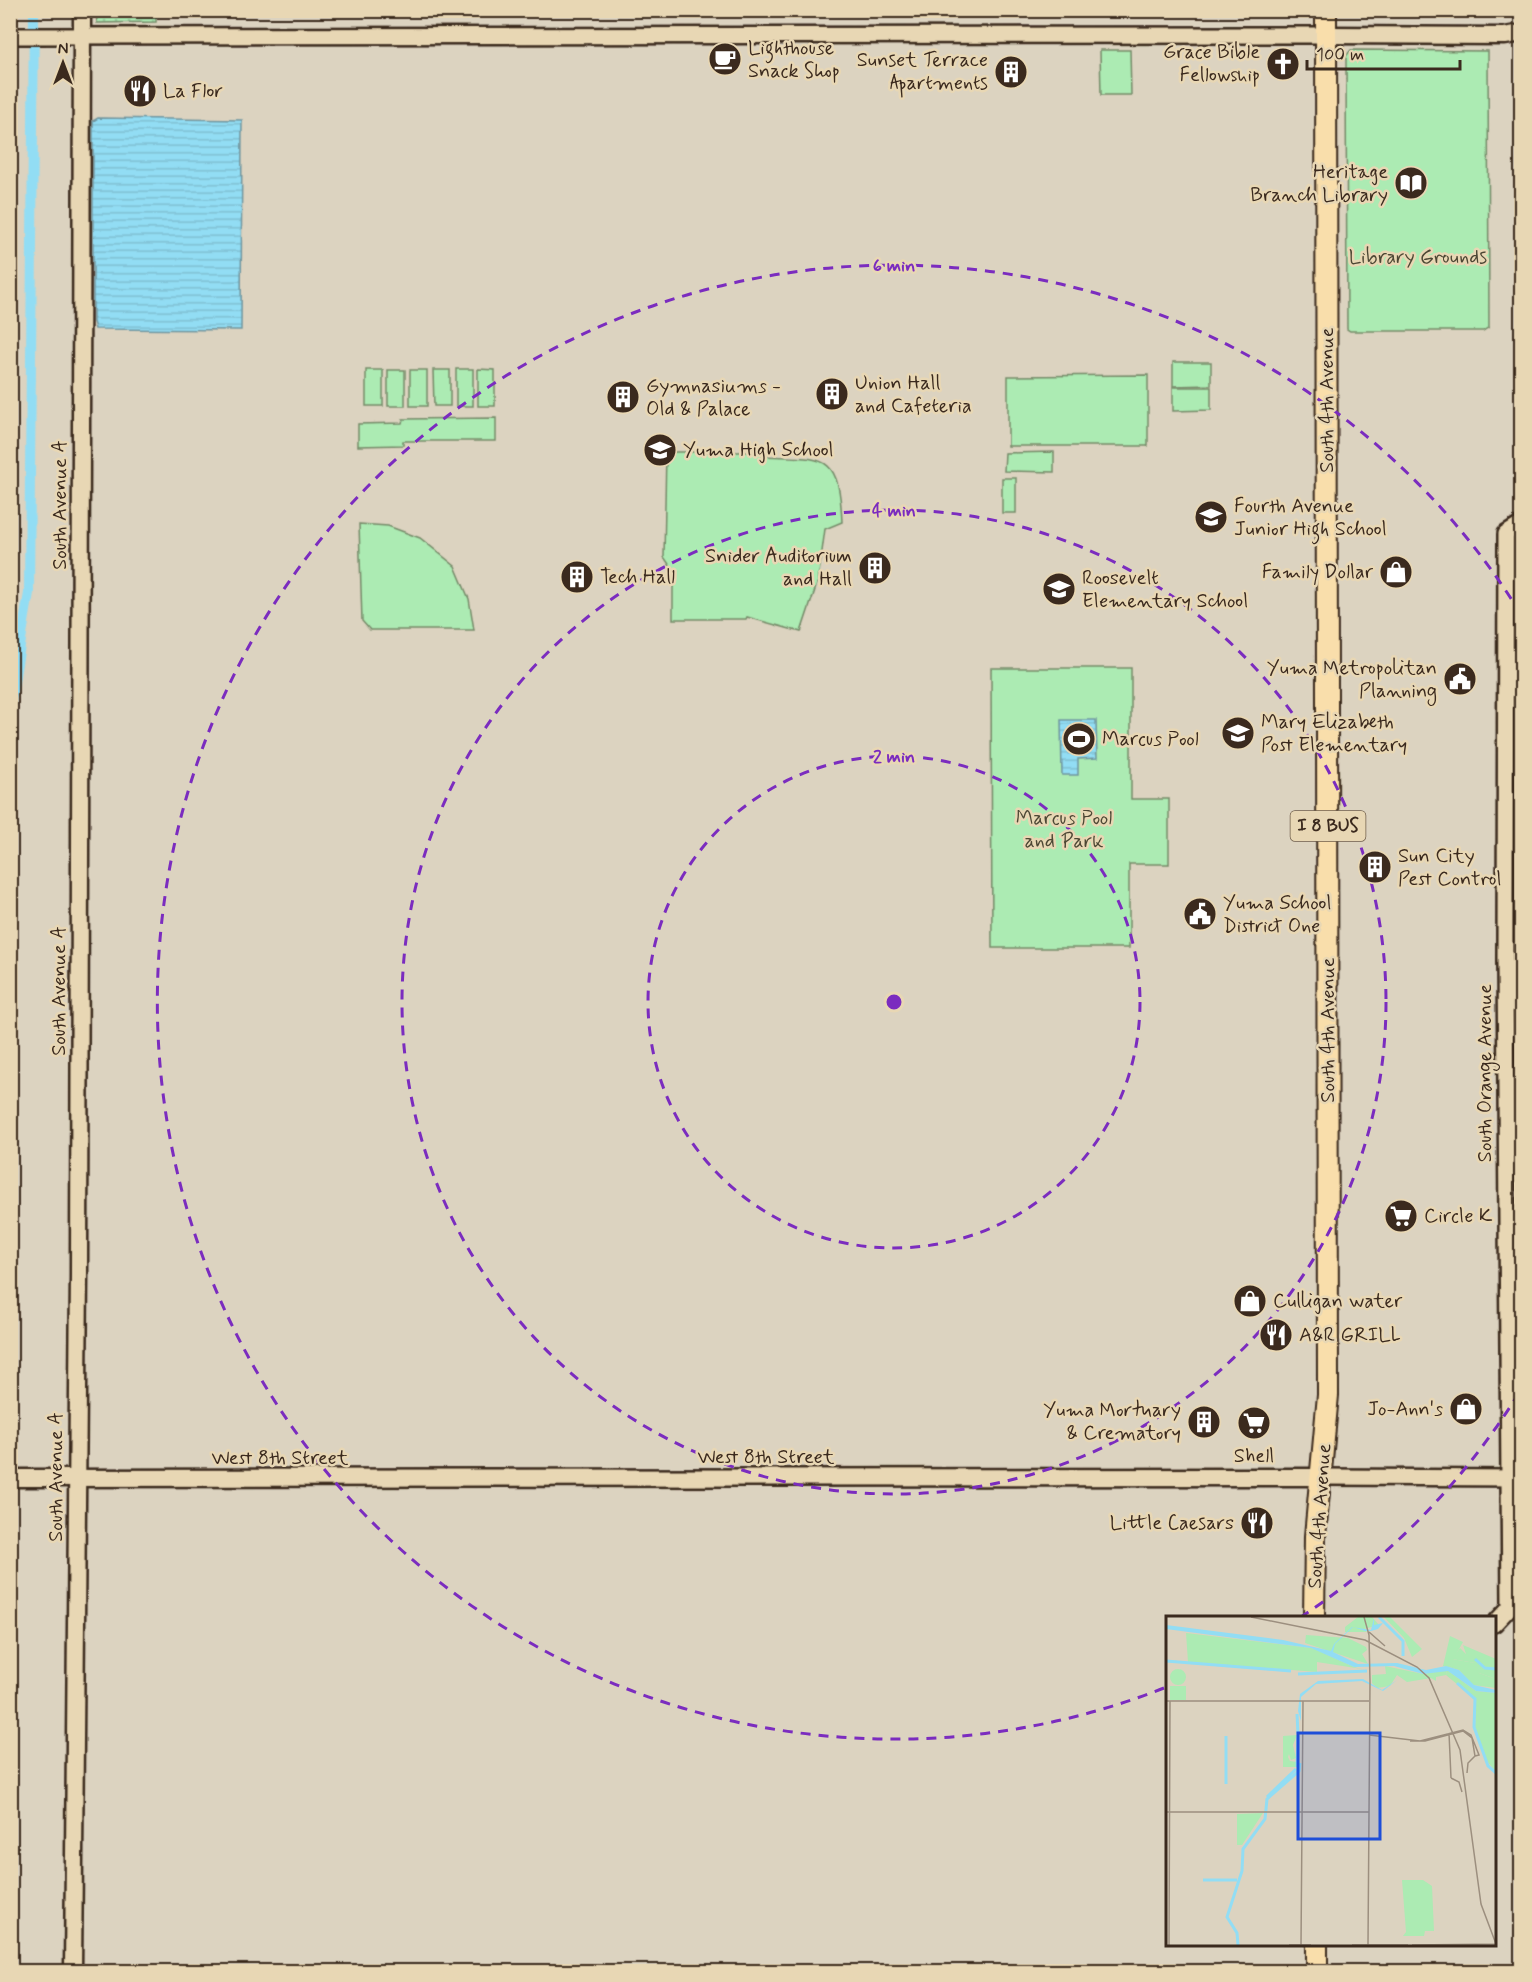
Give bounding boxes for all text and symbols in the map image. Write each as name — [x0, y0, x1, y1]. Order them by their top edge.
north arrow — [33, 33, 93, 93]
scale bar — [1307, 33, 1460, 71]
place label: Lighthouse Snack Shop — [748, 35, 840, 85]
text: N — [58, 39, 68, 60]
place label: Grace Bible Fellowship — [1163, 39, 1260, 89]
cafe icon: Lighthouse Snack Shop — [707, 41, 743, 77]
text: 100 m — [1316, 43, 1364, 67]
church icon: Grace Bible Fellowship — [1265, 46, 1301, 82]
place label: Sunset Terrace Apartments — [857, 47, 988, 98]
building icon: Sunset Terrace Apartments — [993, 54, 1029, 90]
restaurant icon: La Flor — [122, 73, 158, 109]
place label: La Flor — [163, 78, 223, 105]
place label: Heritage Branch Library — [1250, 159, 1388, 209]
library icon: Heritage Branch Library — [1393, 165, 1429, 201]
park label: Library Grounds — [1349, 244, 1487, 271]
text: 6 min — [873, 254, 915, 278]
street label: South 4th Avenue — [1314, 327, 1341, 473]
place label: Union Hall and Cafeteria — [855, 370, 972, 420]
place label: Gymnasiums - Old & Palace — [646, 373, 781, 423]
building icon: Union Hall and Cafeteria — [814, 376, 850, 412]
building icon: Gymnasiums - Old & Palace — [605, 379, 641, 415]
school or university icon: Yuma High School — [642, 432, 678, 468]
place label: Yuma High School — [683, 437, 834, 464]
street label: South Avenue A — [47, 440, 74, 570]
place label: Fourth Avenue Junior High School — [1234, 493, 1387, 545]
text: 4 min — [872, 499, 916, 523]
school or university icon: Fourth Avenue Junior High School — [1193, 499, 1229, 535]
place label: Snider Auditorium and Hall — [705, 543, 852, 593]
building icon: Snider Auditorium and Hall — [857, 550, 893, 586]
shop icon: Family Dollar — [1378, 554, 1414, 590]
building icon: Tech Hall — [559, 559, 595, 595]
place label: Family Dollar — [1262, 559, 1374, 586]
place label: Tech Hall — [600, 564, 675, 591]
place label: Roosevelt Elementary School — [1082, 565, 1248, 615]
school or university icon: Roosevelt Elementary School — [1041, 571, 1077, 607]
place label: Yuma Metropolitan Planning — [1267, 655, 1437, 706]
public building icon: Yuma Metropolitan Planning — [1442, 661, 1478, 697]
place label: Mary Elizabeth Post Elementary — [1261, 709, 1407, 759]
school or university icon: Mary Elizabeth Post Elementary — [1220, 715, 1256, 751]
sports icon: Marcus Pool — [1061, 721, 1097, 757]
place label: Marcus Pool — [1102, 726, 1199, 753]
text: 2 min — [873, 745, 915, 769]
park label: Marcus Pool and Park — [1016, 805, 1112, 855]
road number: I 8 BUS — [1290, 811, 1366, 841]
place label: Sun City Pest Control — [1398, 843, 1501, 893]
building icon: Sun City Pest Control — [1357, 849, 1393, 885]
place label: Yuma School District One — [1223, 890, 1331, 940]
public building icon: Yuma School District One — [1182, 896, 1218, 932]
street label: South Avenue A — [46, 926, 73, 1056]
street label: South 4th Avenue — [1315, 957, 1342, 1103]
street label: South Orange Avenue — [1472, 984, 1500, 1162]
centre of rings — [884, 992, 904, 1012]
supermarket icon: Circle K — [1383, 1198, 1419, 1234]
place label: Circle K — [1424, 1203, 1493, 1230]
shop icon: Culligan water — [1232, 1283, 1268, 1319]
place label: Culligan water — [1273, 1288, 1403, 1315]
restaurant icon: A&R GRILL — [1258, 1317, 1294, 1353]
place label: A&R GRILL — [1299, 1322, 1401, 1349]
shop icon: Jo-Ann's — [1448, 1391, 1484, 1427]
place label: Jo-Ann's — [1367, 1396, 1443, 1423]
place label: Yuma Mortuary & Crematory — [1043, 1397, 1181, 1447]
building icon: Yuma Mortuary & Crematory — [1186, 1404, 1222, 1440]
supermarket icon: Shell — [1236, 1405, 1272, 1441]
street label: South Avenue A — [43, 1412, 70, 1542]
street label: South 4th Avenue — [1301, 1442, 1339, 1589]
place label: Shell — [1234, 1443, 1274, 1470]
street label: West 8th Street — [697, 1444, 835, 1471]
street label: West 8th Street — [211, 1445, 349, 1472]
restaurant icon: Little Caesars — [1239, 1505, 1275, 1541]
place label: Little Caesars — [1110, 1510, 1234, 1537]
inset map — [1166, 1616, 1496, 1946]

